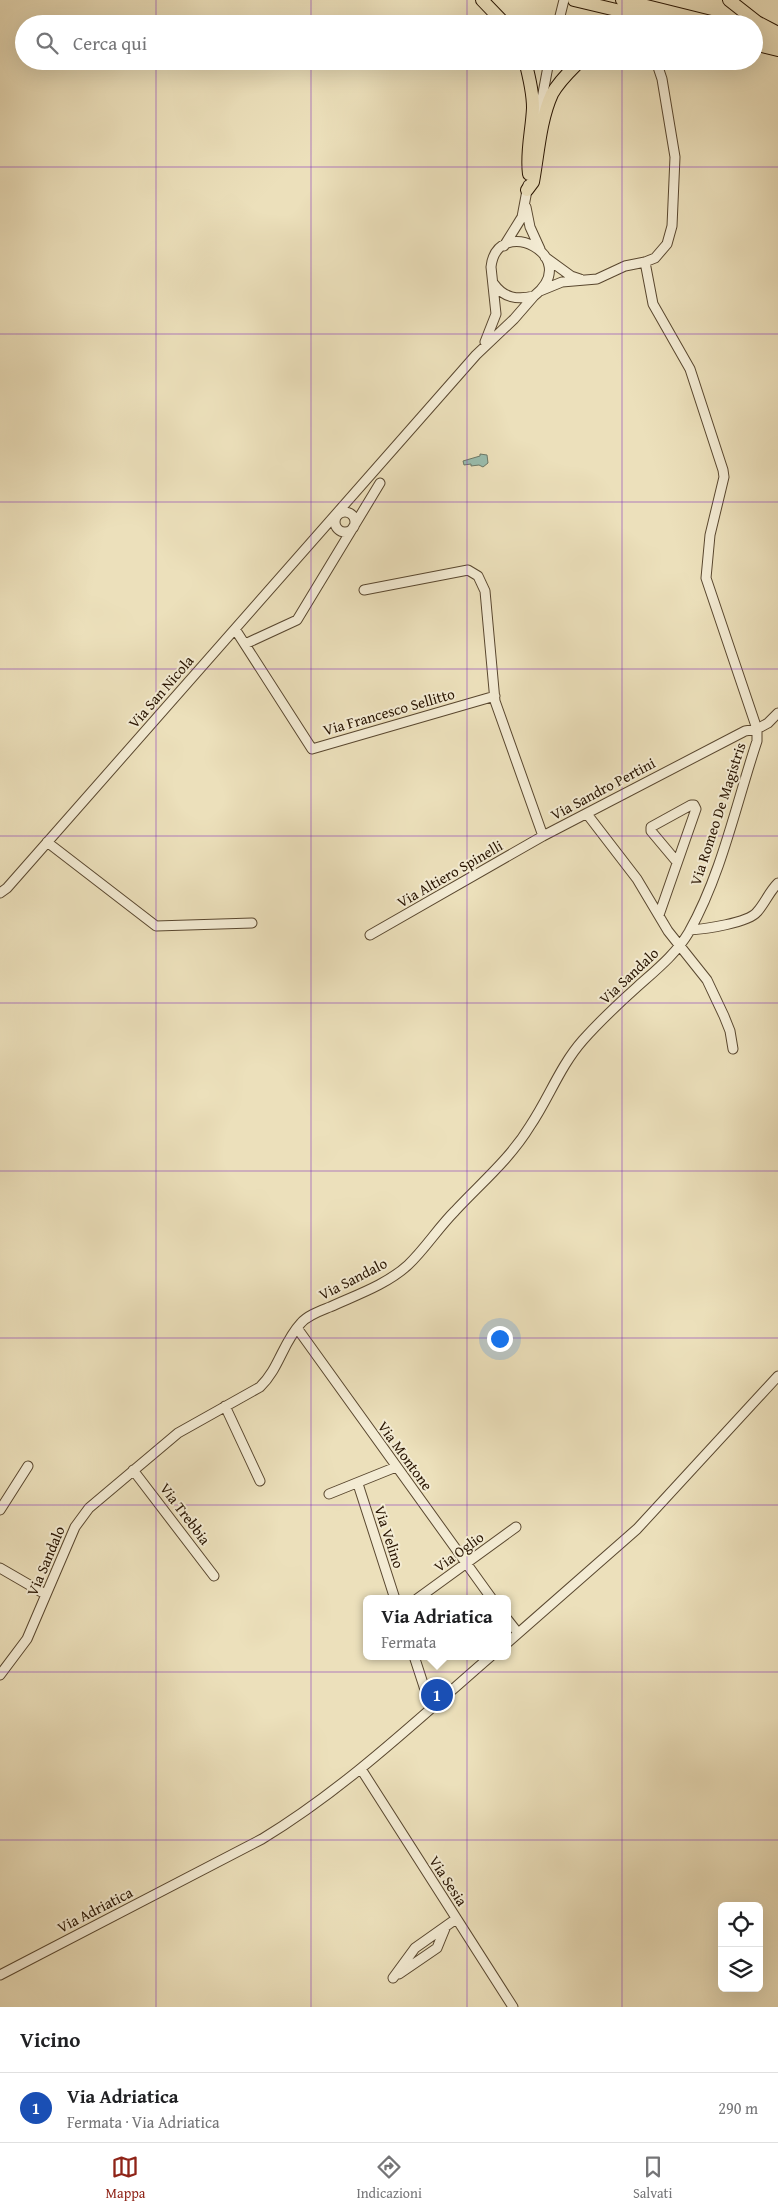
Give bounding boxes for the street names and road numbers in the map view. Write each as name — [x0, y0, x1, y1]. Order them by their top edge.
street label: Via San Nicola — [123, 651, 198, 733]
street label: Via Francesco Sellitto — [321, 683, 457, 740]
street label: Via Romeo De Magistris — [685, 740, 751, 888]
street label: Via Sandro Pertini — [547, 752, 659, 825]
street label: Via Altiero Spinelli — [393, 835, 506, 912]
street label: Via Sandalo — [594, 942, 663, 1009]
street label: Via Sandalo — [315, 1252, 391, 1305]
street label: Via Montone — [373, 1417, 438, 1495]
street label: Via Trebbia — [155, 1478, 216, 1549]
street label: Via Velino — [369, 1503, 410, 1571]
street label: Via Sandalo — [21, 1522, 70, 1599]
street label: Via Oglio — [429, 1526, 488, 1577]
street label: Via Sesia — [424, 1852, 472, 1910]
street label: Via Adriatica — [53, 1882, 136, 1938]

